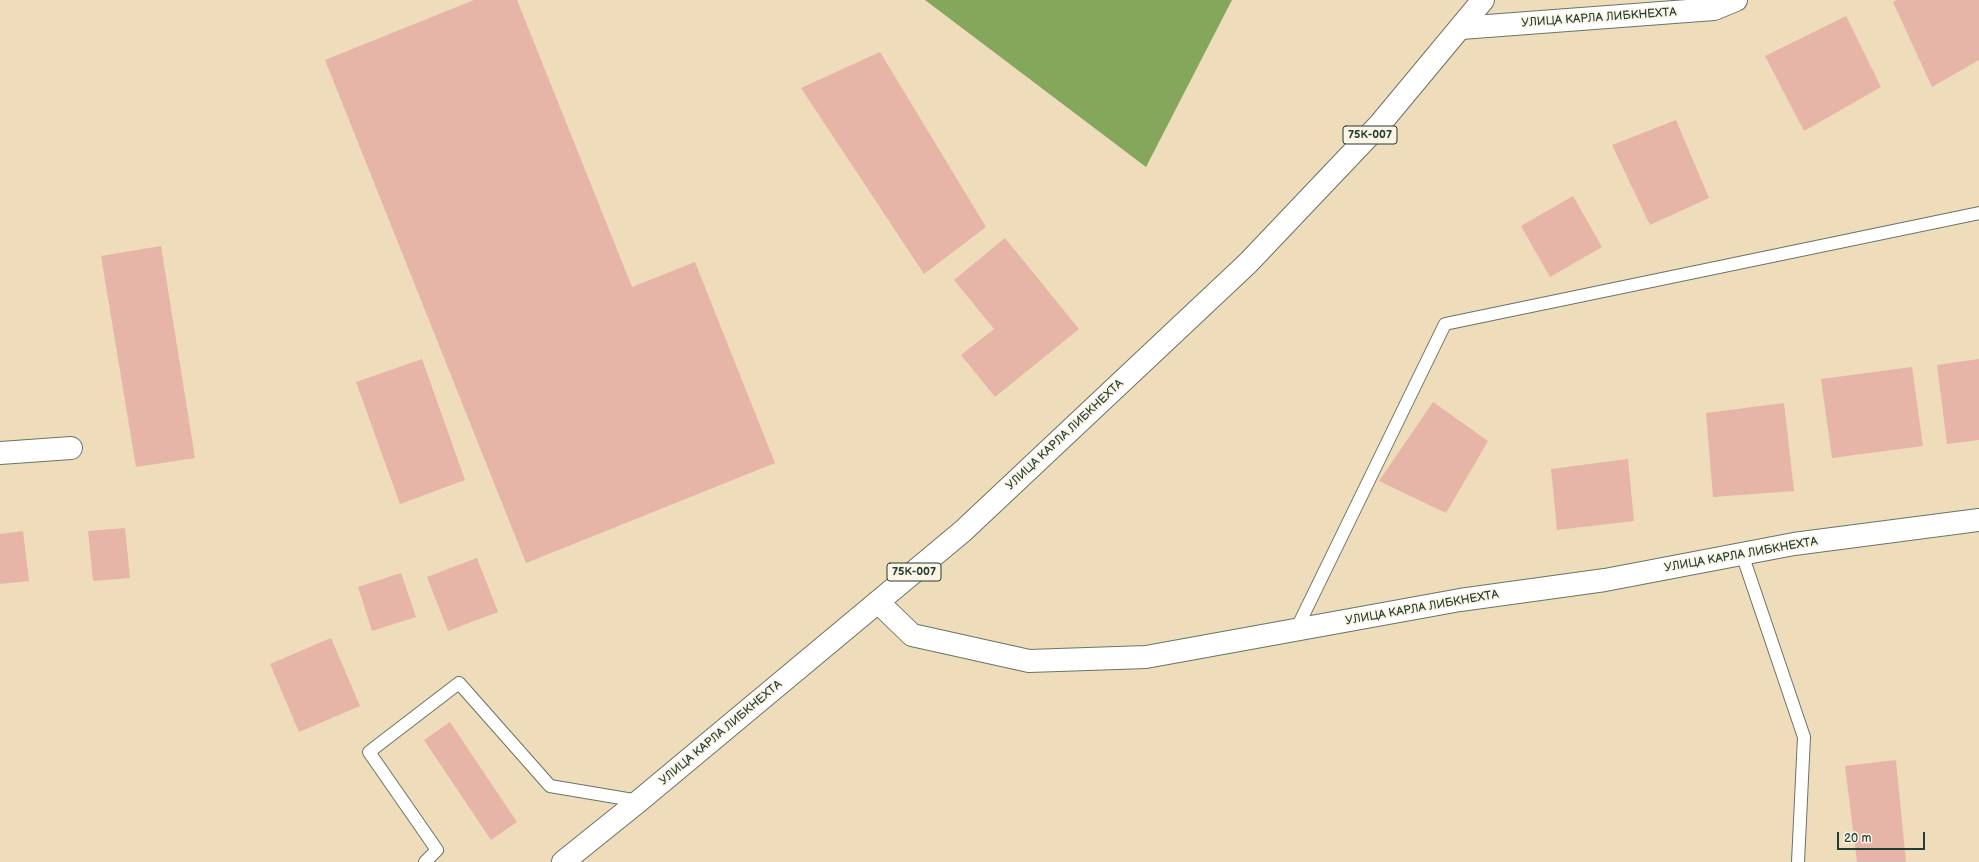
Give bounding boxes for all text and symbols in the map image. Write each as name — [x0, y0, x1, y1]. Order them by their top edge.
street label: УЛИЦА КАРЛА ЛИБКНЕХТА — [1521, 5, 1677, 31]
road number: 75К-007 — [1343, 126, 1397, 144]
street label: УЛИЦА КАРЛА ЛИБКНЕХТА — [1003, 377, 1127, 493]
street label: УЛИЦА КАРЛА ЛИБКНЕХТА — [1663, 534, 1819, 576]
road number: 75К-007 — [887, 563, 941, 581]
street label: УЛИЦА КАРЛА ЛИБКНЕХТА — [1344, 587, 1500, 629]
street label: УЛИЦА КАРЛА ЛИБКНЕХТА — [657, 677, 785, 789]
scale bar — [1839, 824, 1927, 850]
text: 20 m — [1844, 831, 1871, 846]

